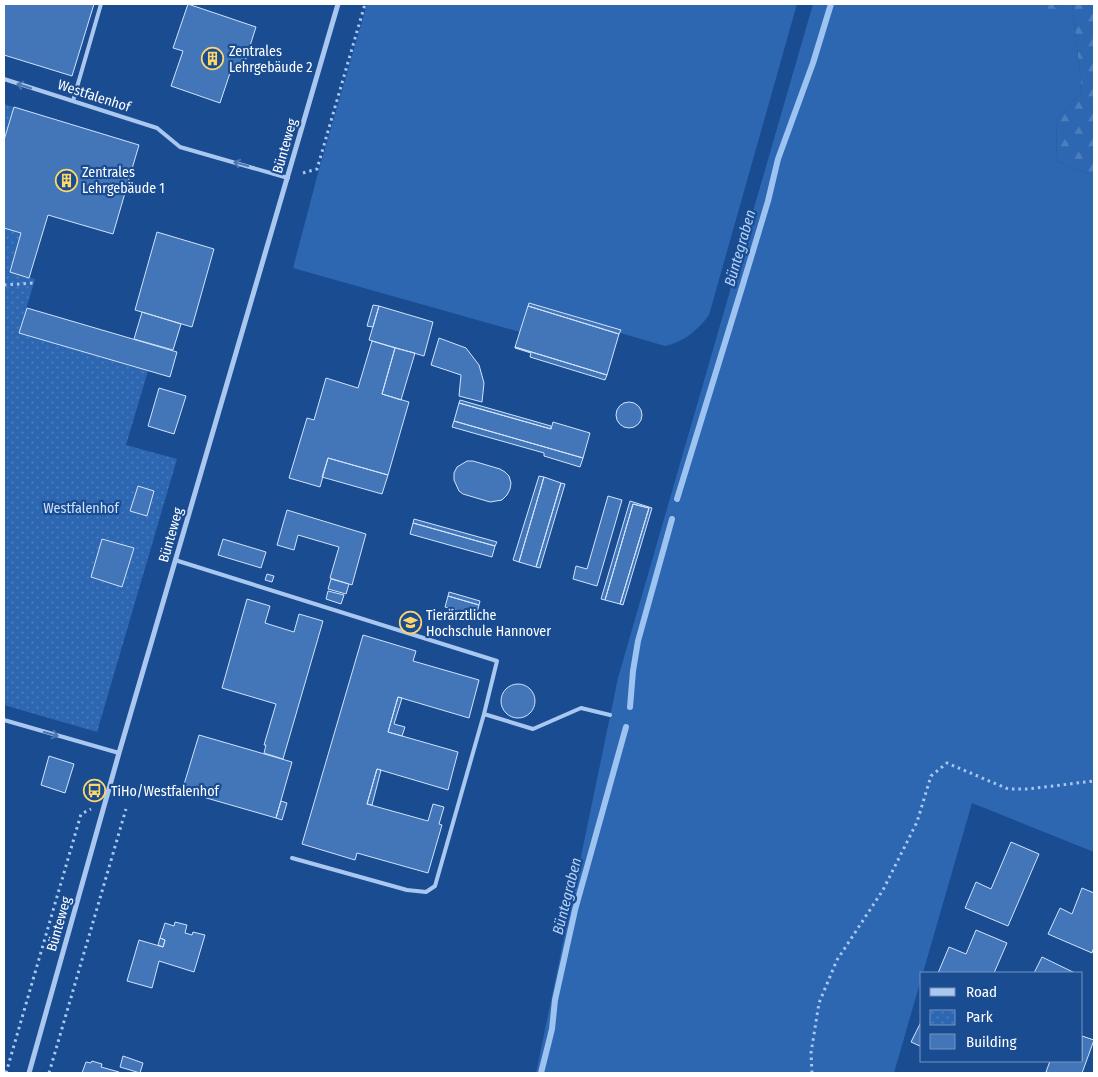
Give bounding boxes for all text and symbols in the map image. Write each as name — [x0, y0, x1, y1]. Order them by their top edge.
place label: Zentrales Lehrgebäude 2 — [229, 43, 313, 76]
building icon: Zentrales Lehrgebäude 2 — [201, 47, 225, 71]
street label: Westfalenhof — [55, 76, 134, 116]
one-way arrow — [17, 80, 33, 90]
street label: Bünteweg — [269, 116, 301, 175]
one-way arrow — [233, 158, 249, 168]
place label: Zentrales Lehrgebäude 1 — [82, 164, 165, 197]
building icon: Zentrales Lehrgebäude 1 — [54, 168, 78, 192]
water label: Büntegraben — [720, 208, 760, 288]
park label: Westfalenhof — [43, 500, 120, 517]
street label: Bünteweg — [155, 505, 187, 564]
place label: Tierärztliche Hochschule Hannover — [426, 607, 551, 640]
school or university icon: Tierärztliche Hochschule Hannover — [398, 611, 422, 635]
one-way arrow — [42, 729, 58, 739]
bus stop icon: TiHo/Westfalenhof — [83, 779, 107, 803]
place label: TiHo/Westfalenhof — [111, 783, 221, 800]
water label: Büntegraben — [549, 856, 585, 936]
street label: Bünteweg — [43, 894, 75, 953]
legend — [920, 972, 1083, 1062]
text: Road — [966, 983, 997, 1001]
text: Park — [966, 1008, 993, 1026]
text: Building — [966, 1033, 1017, 1051]

